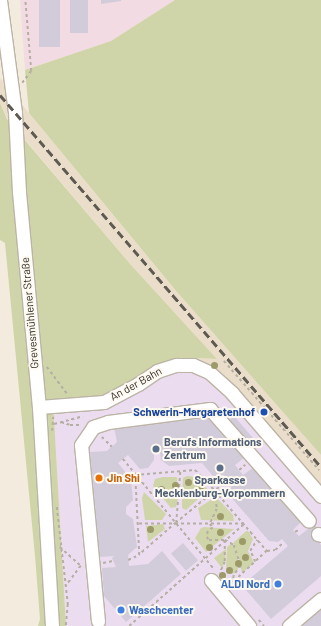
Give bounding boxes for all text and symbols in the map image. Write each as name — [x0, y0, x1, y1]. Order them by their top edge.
street label: Grevesmühlener Straße — [19, 257, 41, 369]
street label: An der Bahn — [108, 364, 164, 404]
place label: Schwerin-Margaretenhof — [133, 405, 255, 419]
marker: Schwerin-Margaretenhof — [258, 406, 270, 418]
place label: Berufs Informations Zentrum — [164, 436, 262, 462]
marker: Berufs Informations Zentrum — [151, 444, 161, 454]
marker: Sparkasse Mecklenburg-Vorpommern — [215, 463, 225, 473]
place label: Jin Shi — [107, 471, 140, 485]
marker: Jin Shi — [94, 473, 104, 483]
place label: Sparkasse Mecklenburg-Vorpommern — [155, 474, 285, 500]
place label: ALDI Nord — [221, 577, 270, 591]
marker: ALDI Nord — [273, 579, 283, 589]
place label: Waschcenter — [129, 603, 193, 617]
marker: Waschcenter — [116, 605, 126, 615]

